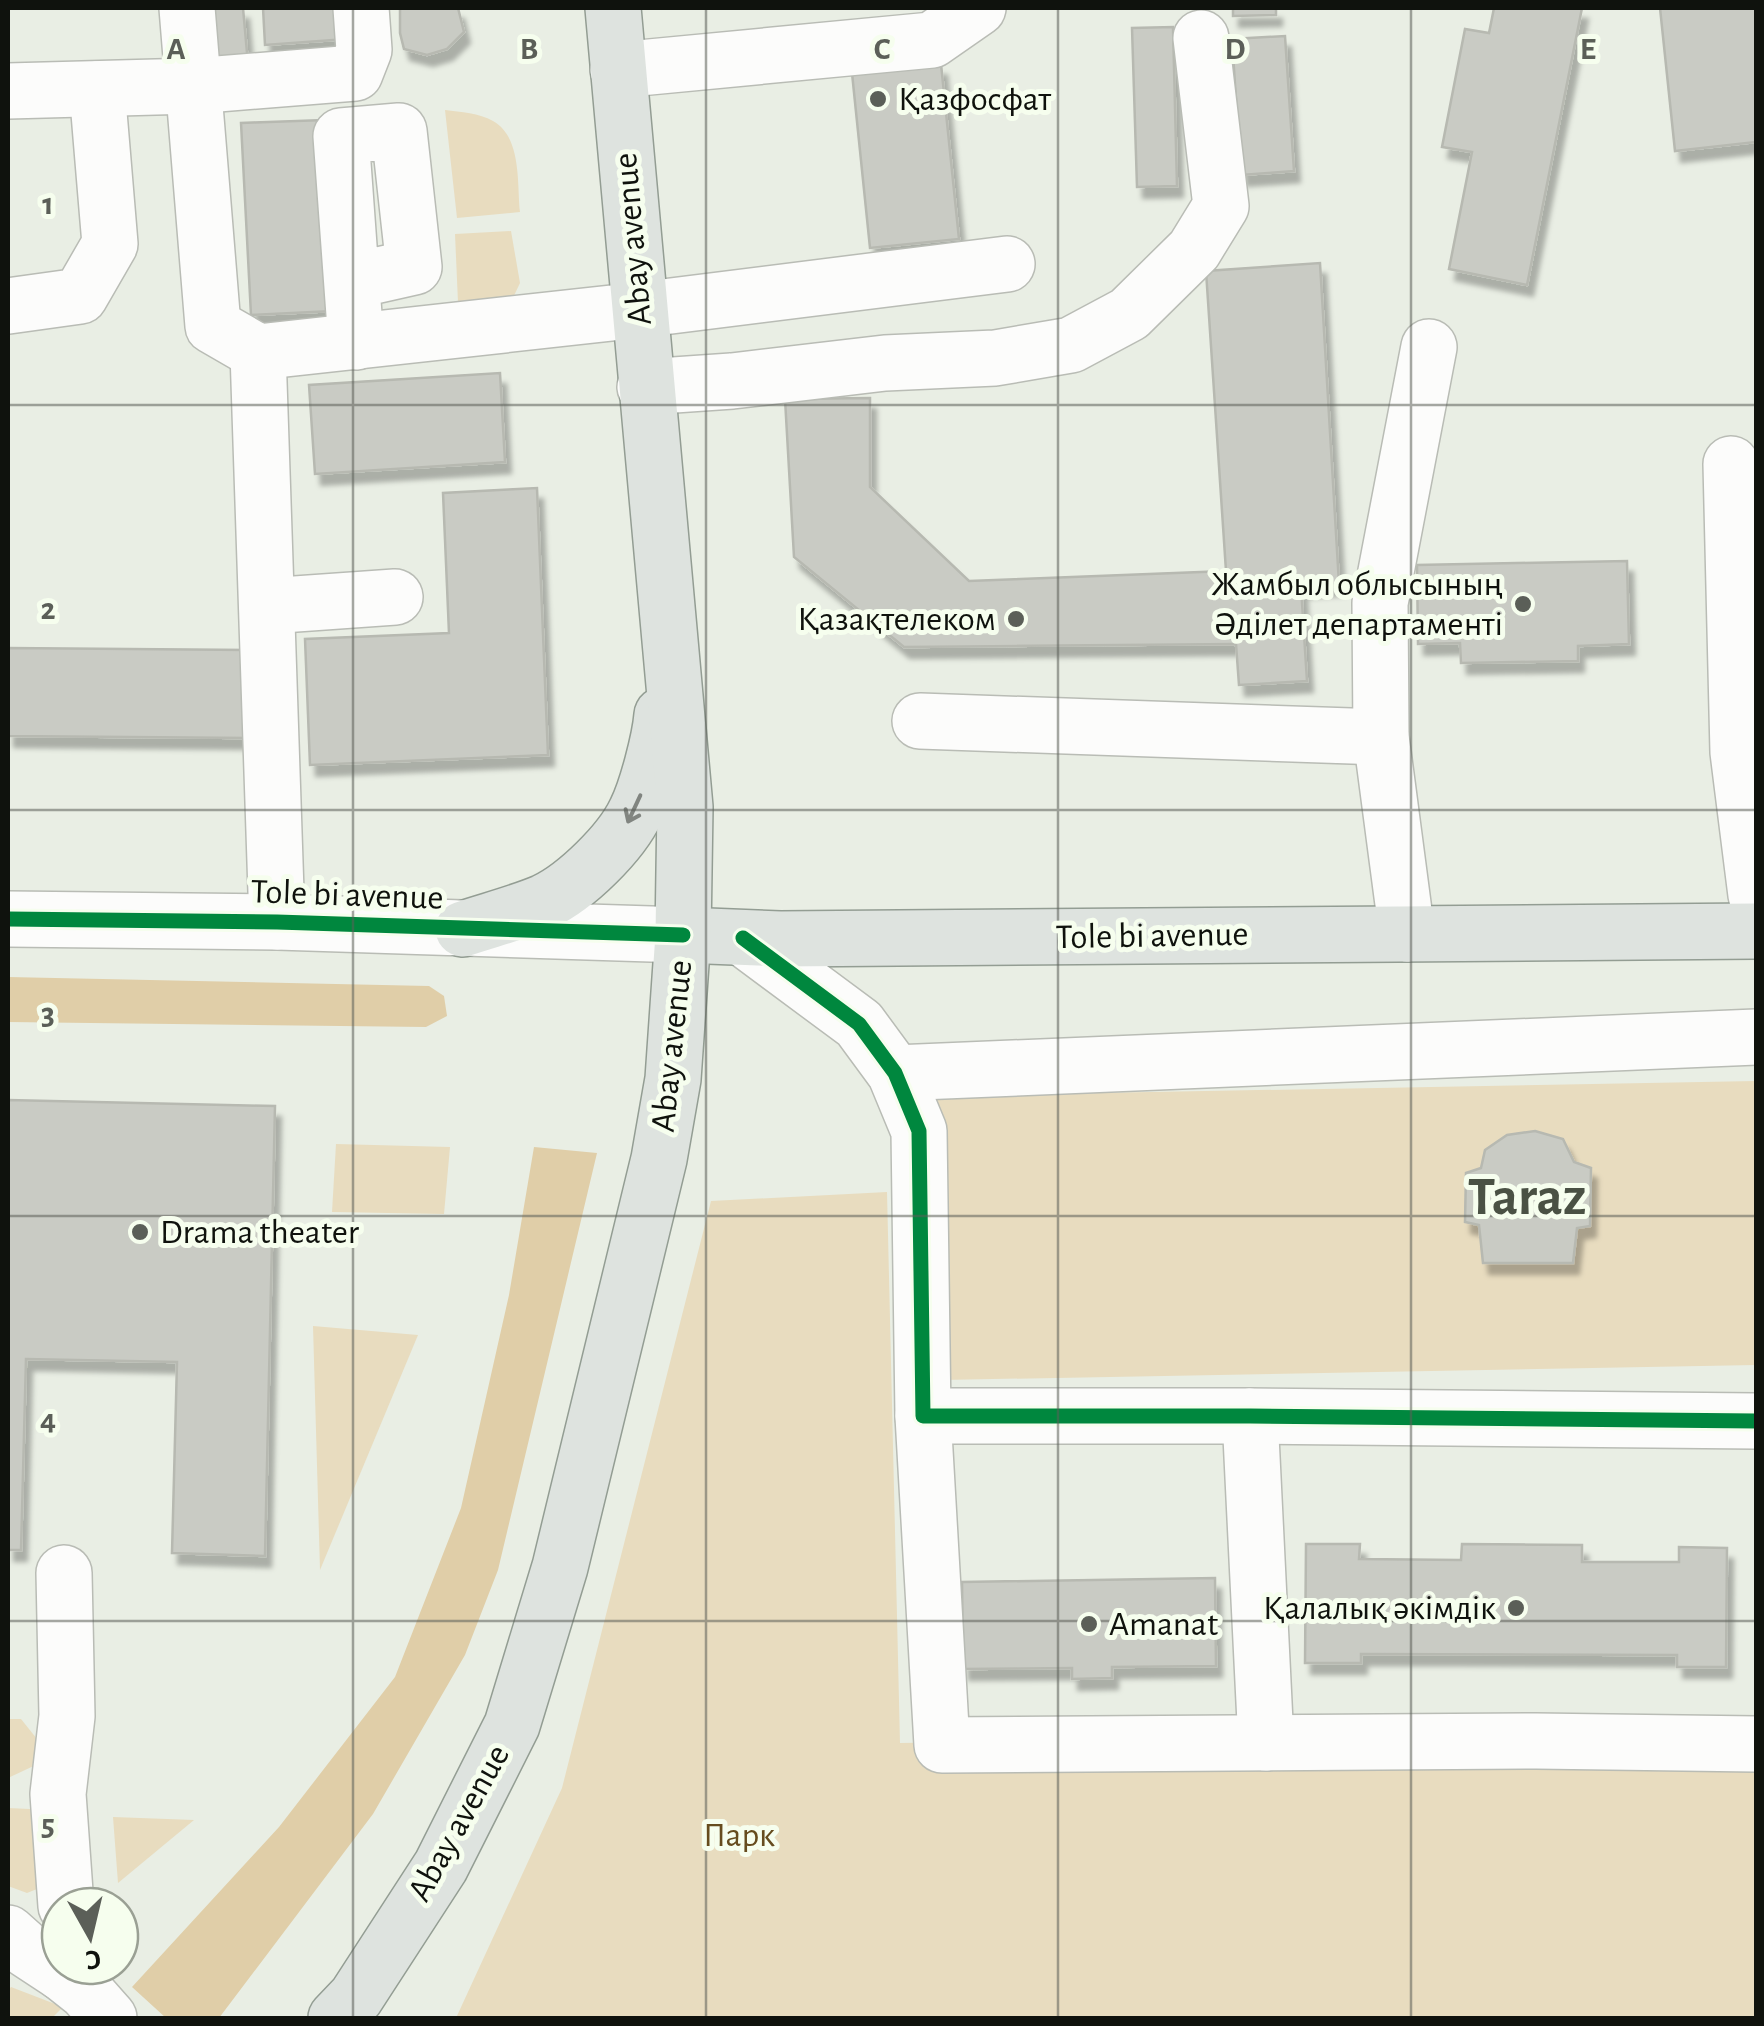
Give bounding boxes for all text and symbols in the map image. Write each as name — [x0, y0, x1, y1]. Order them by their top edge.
text: A — [166, 33, 186, 65]
text: B — [520, 33, 538, 65]
text: C — [874, 33, 891, 65]
text: D — [1225, 33, 1246, 65]
text: E — [1580, 33, 1596, 65]
place label: Қазфосфат — [898, 82, 1051, 117]
marker: Қазфосфат — [867, 88, 889, 110]
street label: Abay avenue — [608, 151, 658, 327]
text: 1 — [42, 188, 54, 220]
place label: Жамбыл облысының Әділет департаменті — [1211, 567, 1503, 642]
text: 2 — [40, 593, 56, 625]
marker: Жамбыл облысының Әділет департаменті — [1512, 593, 1534, 615]
place label: Қазақтелеком — [797, 602, 996, 637]
marker: Қазақтелеком — [1005, 608, 1027, 630]
one-way arrow — [624, 794, 643, 824]
street label: Tole bi avenue — [250, 874, 444, 916]
street label: Tole bi avenue — [1055, 917, 1249, 955]
street label: Abay avenue — [646, 958, 698, 1134]
text: 3 — [41, 998, 55, 1030]
district label: Taraz — [1468, 1170, 1586, 1225]
place label: Drama theater — [160, 1215, 360, 1250]
marker: Drama theater — [129, 1221, 151, 1243]
text: 4 — [40, 1404, 56, 1436]
place label: Қалалық әкімдік — [1263, 1591, 1496, 1626]
marker: Қалалық әкімдік — [1505, 1597, 1527, 1619]
place label: Amanat — [1109, 1607, 1218, 1642]
marker: Amanat — [1078, 1613, 1100, 1635]
street label: Abay avenue — [402, 1739, 516, 1907]
text: 5 — [41, 1809, 55, 1841]
park label: Парк — [703, 1818, 775, 1853]
north arrow — [40, 1886, 140, 1986]
text: С — [84, 1944, 103, 1974]

